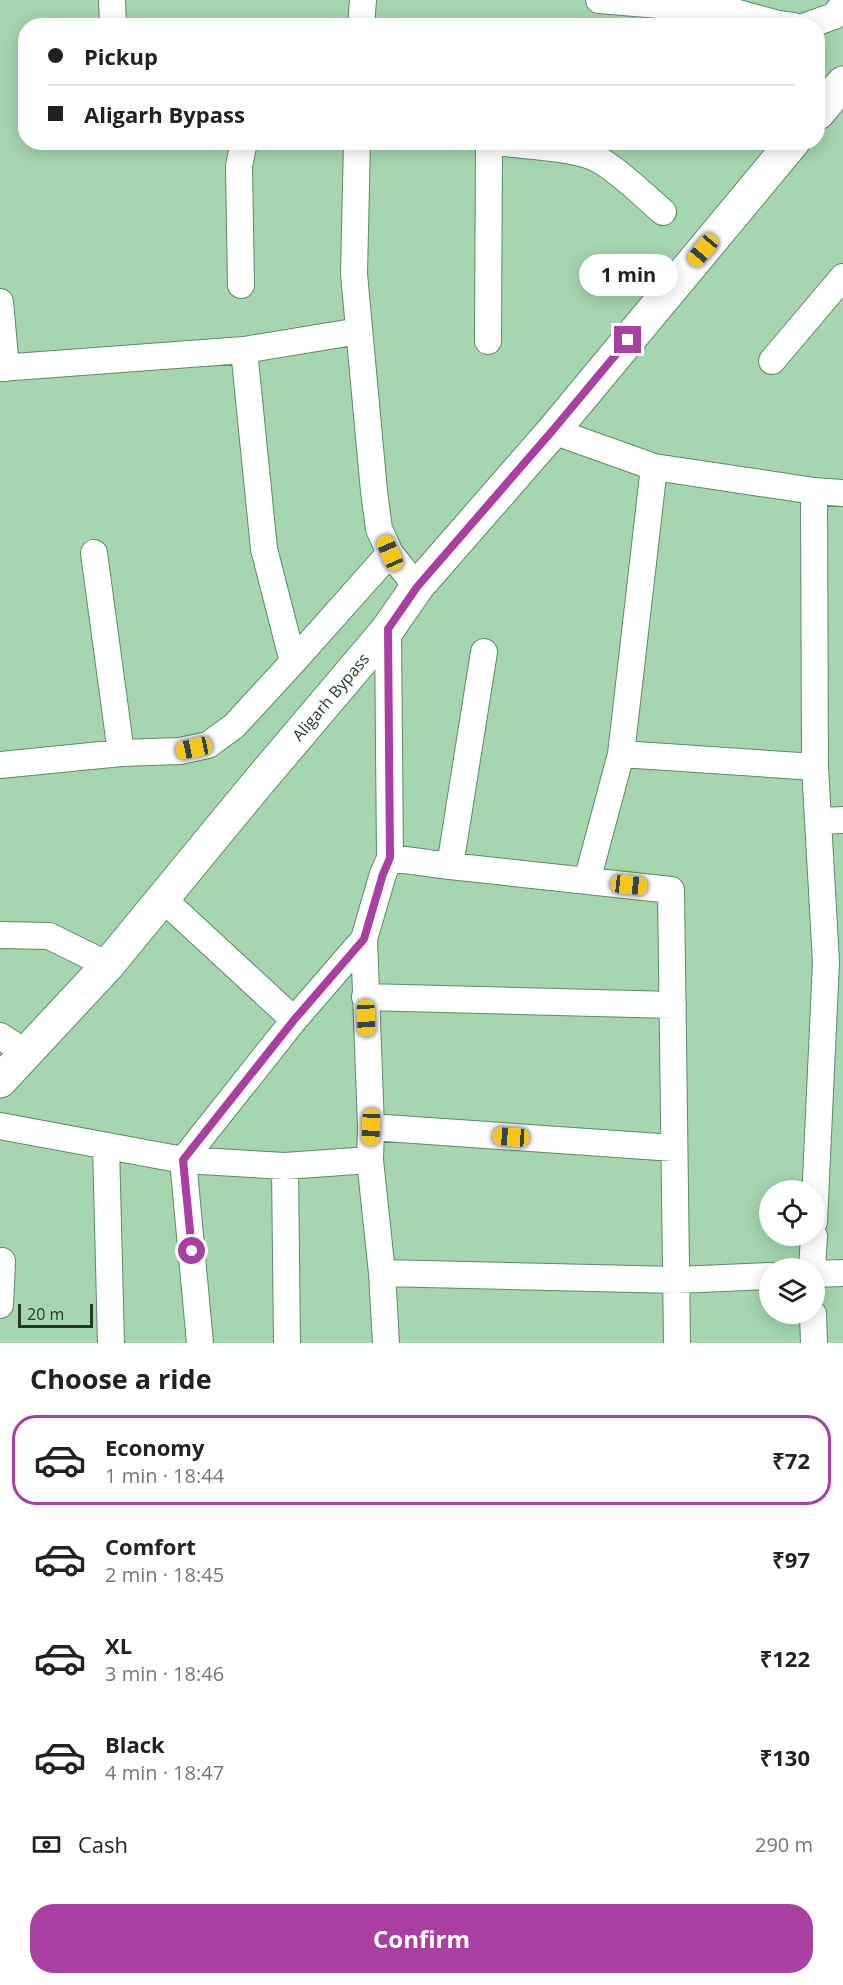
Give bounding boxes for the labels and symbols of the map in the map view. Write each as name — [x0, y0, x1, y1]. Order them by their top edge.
car — [685, 230, 721, 270]
callout: 1 min — [578, 253, 678, 295]
route end — [614, 326, 641, 353]
car — [374, 533, 406, 573]
street label: Aligarh Bypass — [287, 648, 374, 745]
car — [175, 735, 213, 761]
car — [610, 874, 648, 896]
car — [356, 1000, 376, 1036]
car — [361, 1109, 381, 1145]
car — [492, 1127, 530, 1147]
route start — [178, 1237, 205, 1264]
scale bar — [18, 1301, 93, 1328]

